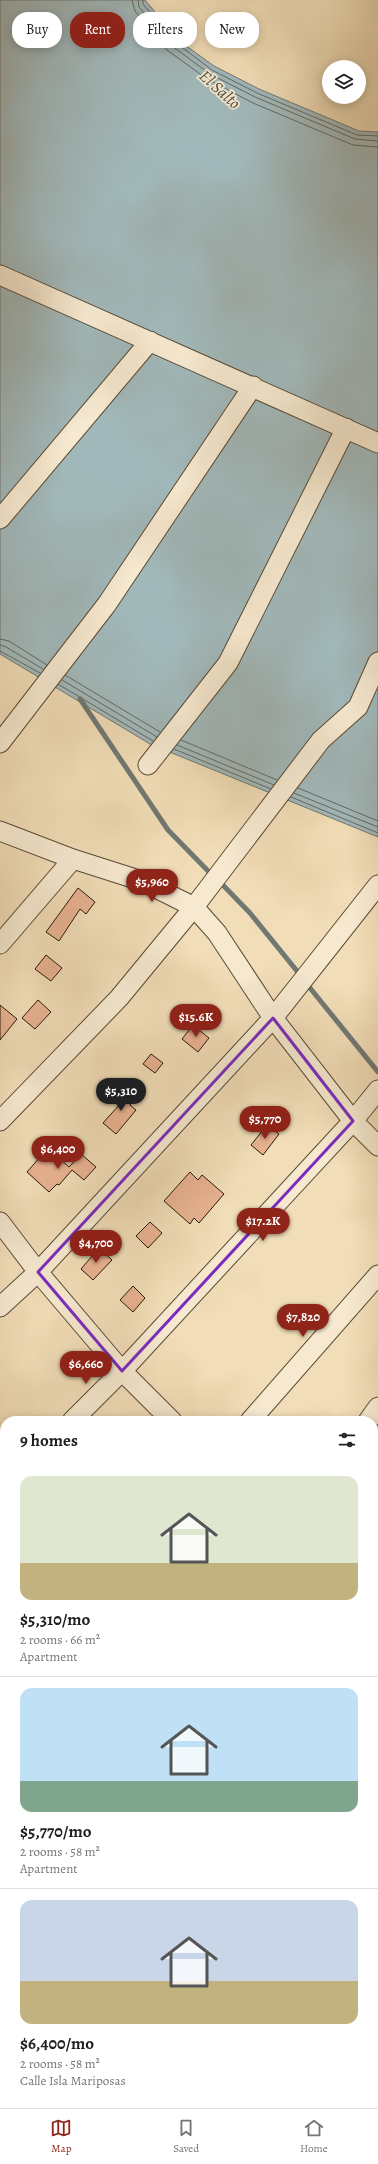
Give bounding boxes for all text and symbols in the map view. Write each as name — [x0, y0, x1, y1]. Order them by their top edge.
chip: Buy — [12, 12, 62, 48]
chip: Rent — [70, 12, 125, 48]
chip: Filters — [133, 12, 197, 48]
chip: New — [205, 12, 259, 48]
map controls — [322, 60, 366, 104]
button: layers — [322, 60, 366, 104]
water label: El Salto — [194, 65, 246, 114]
pin: $5,960 — [119, 869, 185, 903]
text: $5,960 — [135, 873, 169, 890]
pin: $15.6K — [163, 1004, 229, 1038]
text: $15.6K — [179, 1008, 213, 1025]
pin: $5,310 — [88, 1078, 154, 1112]
text: $5,310 — [105, 1082, 137, 1099]
pin: $5,770 — [232, 1106, 298, 1140]
text: $5,770 — [249, 1110, 281, 1127]
pin: $6,400 — [25, 1136, 91, 1170]
text: $6,400 — [41, 1140, 75, 1157]
pin: $17.2K — [230, 1208, 296, 1242]
text: $17.2K — [246, 1212, 280, 1229]
pin: $4,700 — [63, 1230, 129, 1264]
text: $4,700 — [79, 1234, 113, 1251]
pin: $7,820 — [270, 1304, 336, 1338]
text: $7,820 — [286, 1308, 320, 1325]
pin: $6,660 — [53, 1351, 119, 1385]
text: $6,660 — [69, 1355, 103, 1372]
text: 9 homes — [20, 1429, 78, 1452]
icon: filters — [336, 1429, 358, 1451]
icon: home — [153, 1502, 225, 1574]
text: $5,310/mo — [20, 1608, 90, 1631]
text: 2 rooms · 66 m² — [20, 1631, 100, 1648]
text: Apartment — [20, 1648, 78, 1665]
icon: home — [153, 1714, 225, 1786]
text: $5,770/mo — [20, 1820, 91, 1843]
text: 2 rooms · 58 m² — [20, 1843, 100, 1860]
text: Apartment — [20, 1860, 78, 1877]
icon: home — [153, 1926, 225, 1998]
text: $6,400/mo — [20, 2032, 94, 2055]
text: 2 rooms · 58 m² — [20, 2055, 100, 2072]
text: Calle Isla Mariposas — [20, 2072, 126, 2089]
tab: Map — [50, 2117, 72, 2156]
tab: Saved — [173, 2117, 199, 2156]
tab: Home — [300, 2117, 328, 2156]

